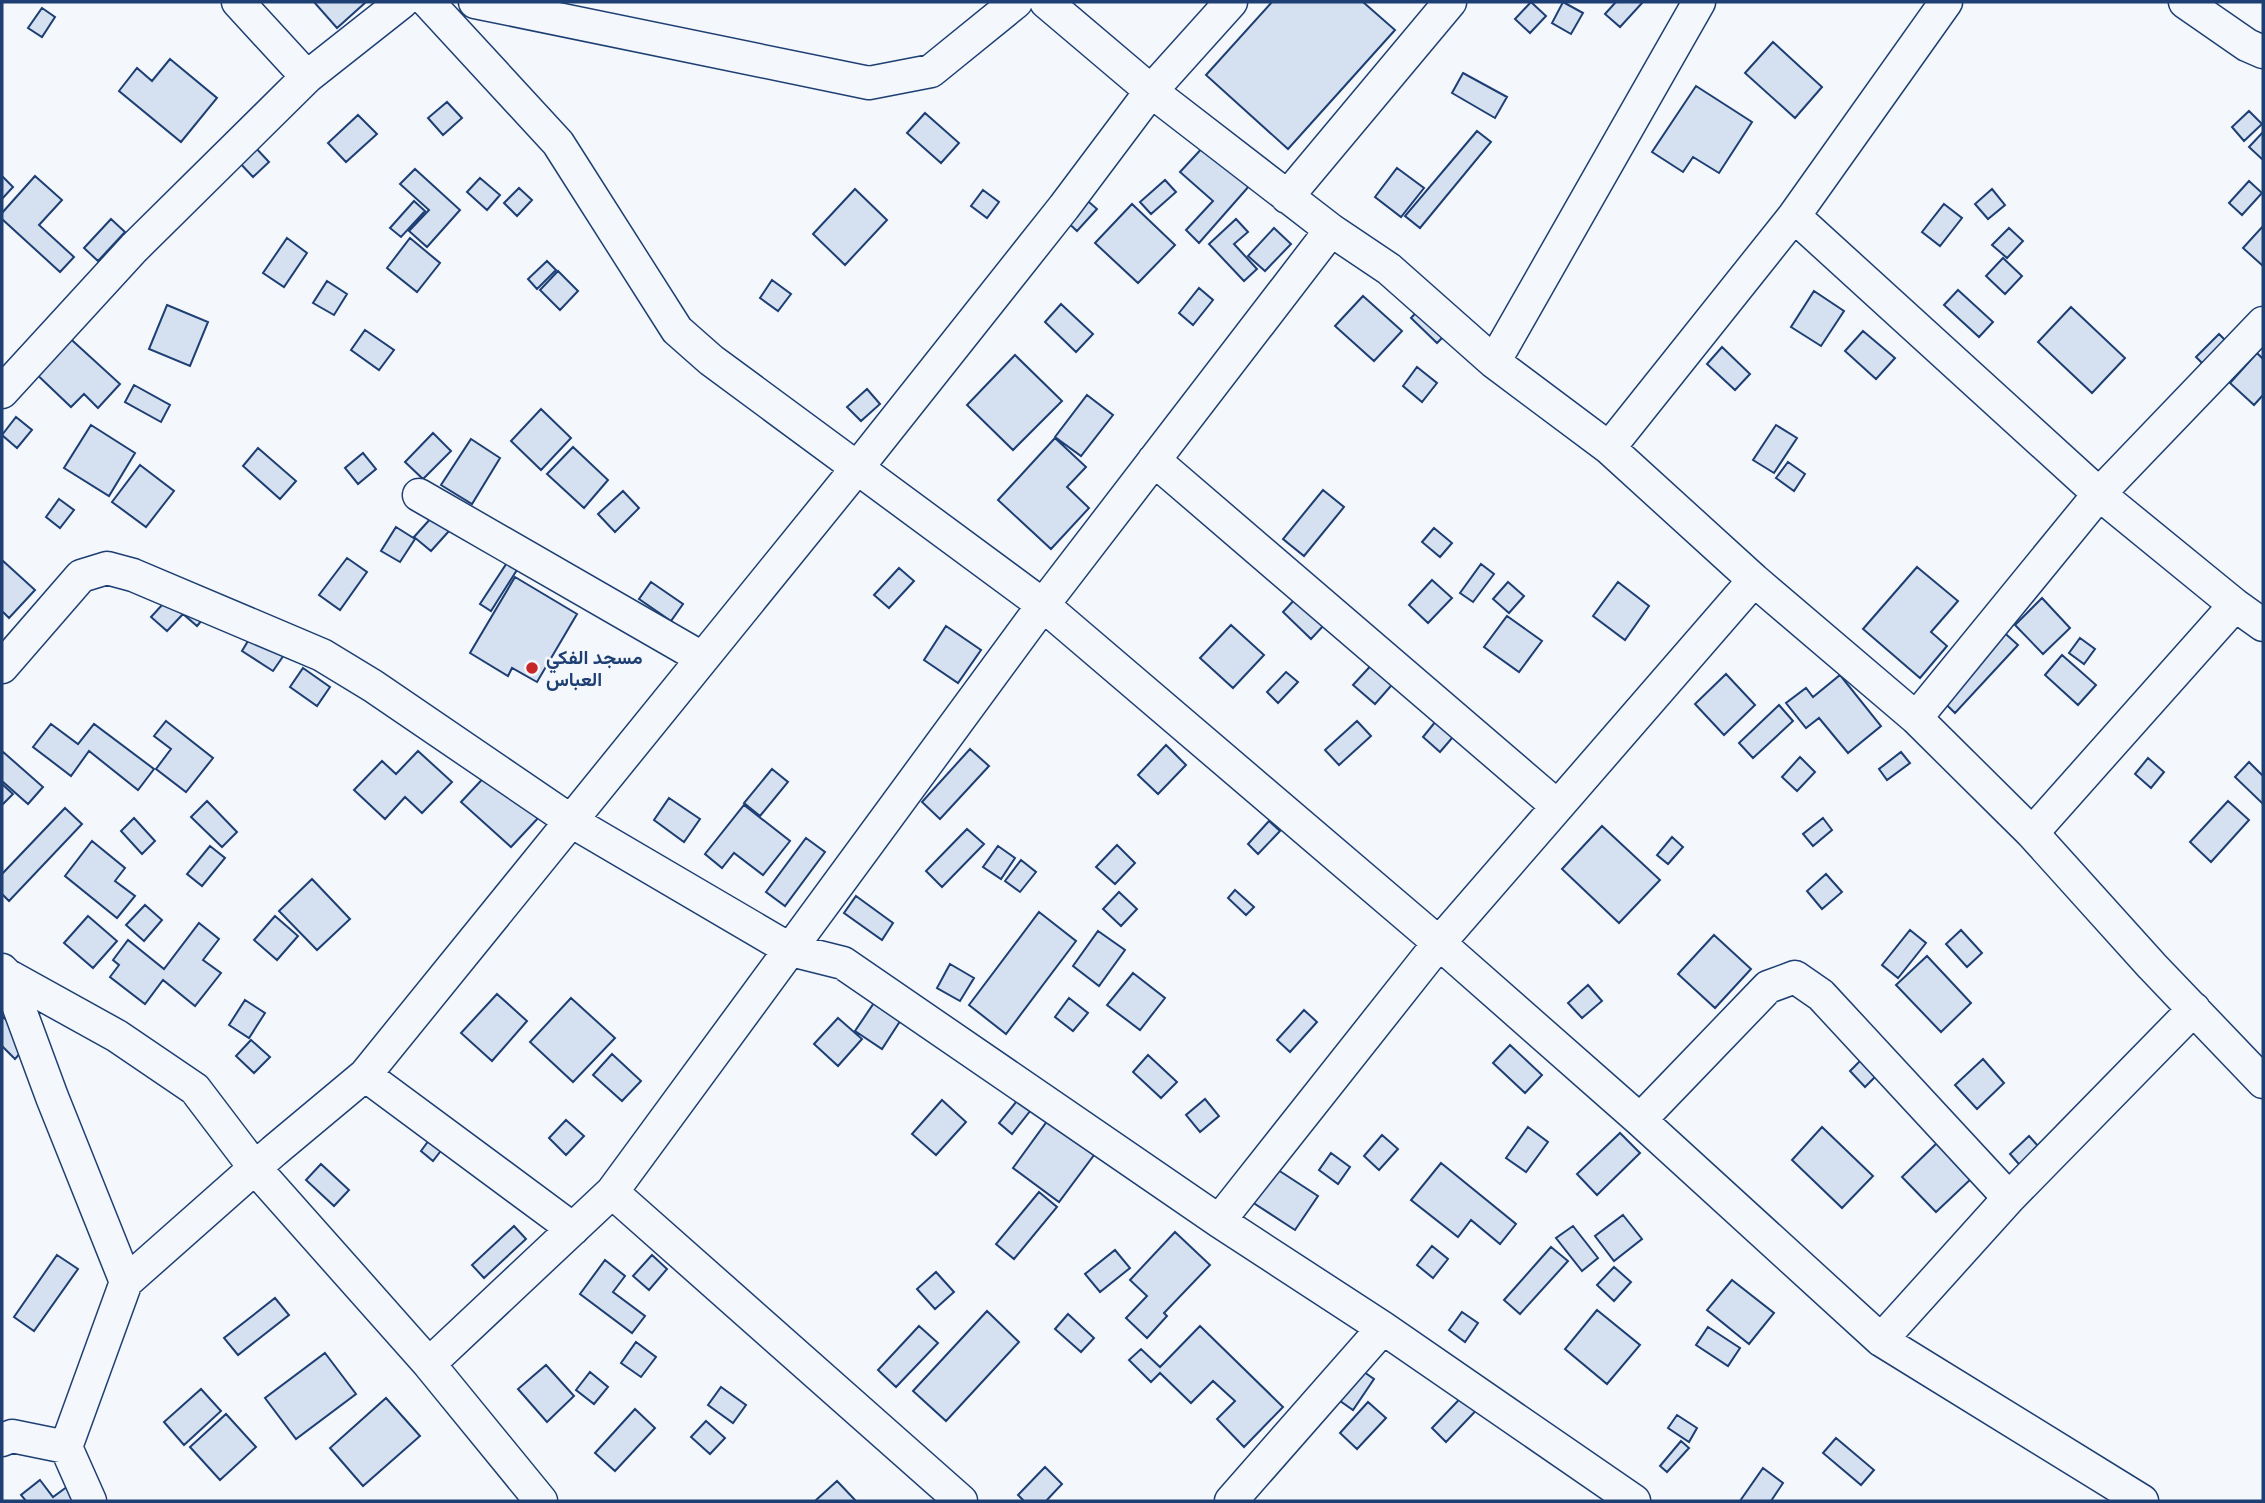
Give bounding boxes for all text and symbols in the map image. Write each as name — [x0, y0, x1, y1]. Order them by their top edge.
place label: مسجد الفكي العباس — [546, 646, 642, 691]
marker: مسجد الفكي العباس — [524, 660, 540, 676]

